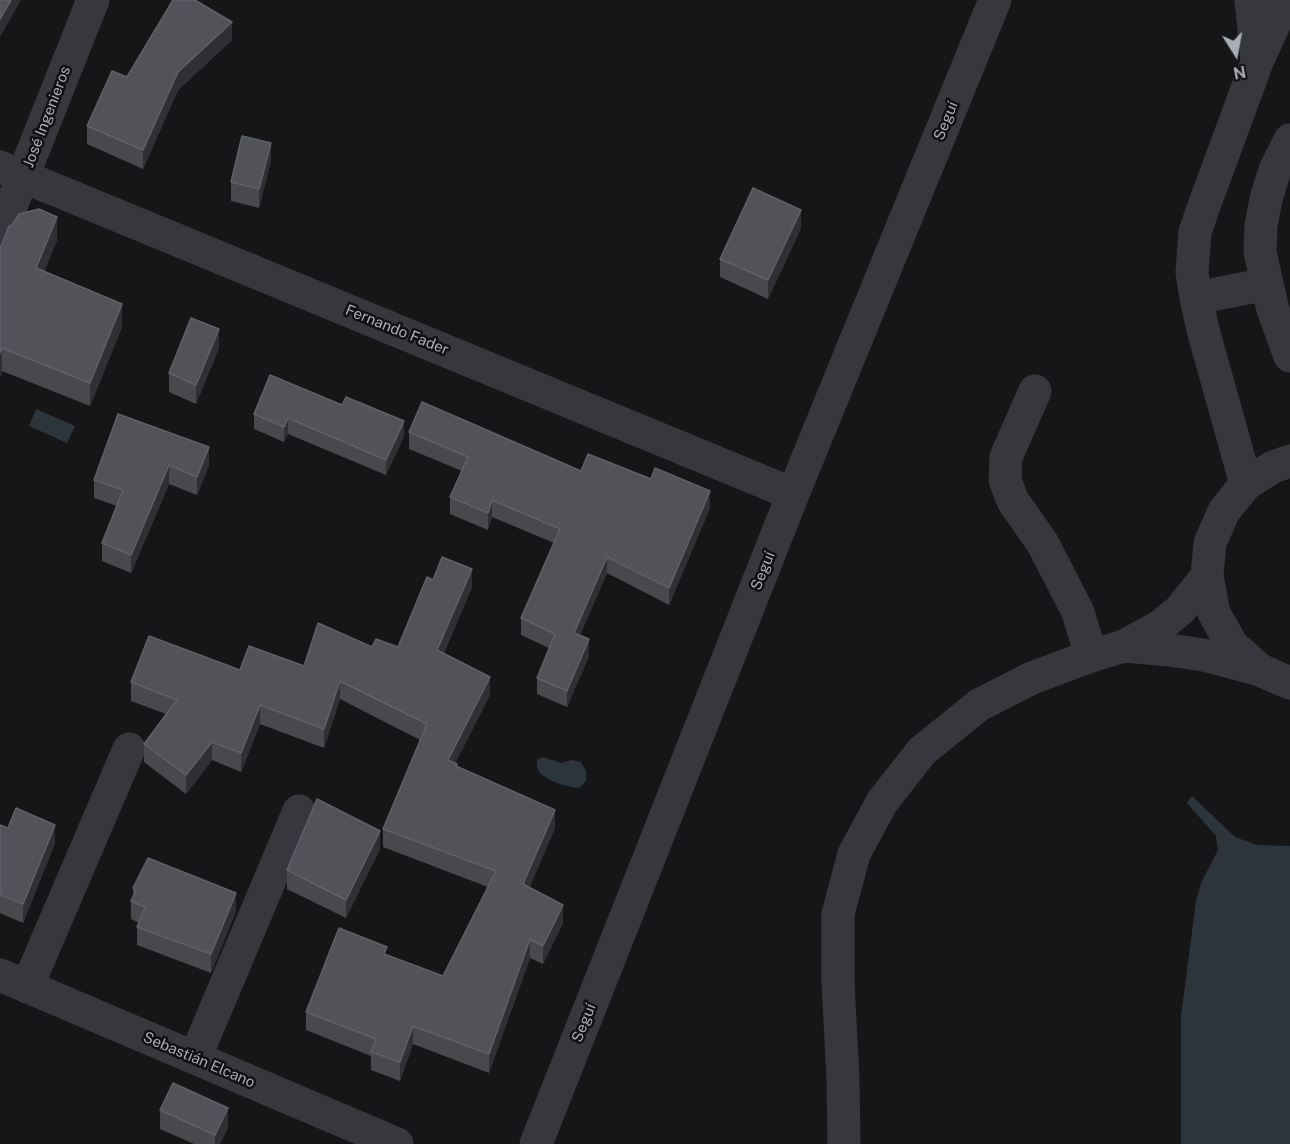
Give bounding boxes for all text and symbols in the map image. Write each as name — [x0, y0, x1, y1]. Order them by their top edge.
north arrow — [1206, 24, 1266, 84]
text: N — [1232, 62, 1247, 83]
street label: José Ingenieros — [19, 64, 75, 170]
street label: Seguí — [930, 99, 962, 143]
street label: Fernando Fader — [343, 301, 451, 359]
street label: Seguí — [747, 549, 779, 593]
street label: Seguí — [568, 1001, 600, 1045]
street label: Sebastián Elcano — [140, 1028, 258, 1092]

